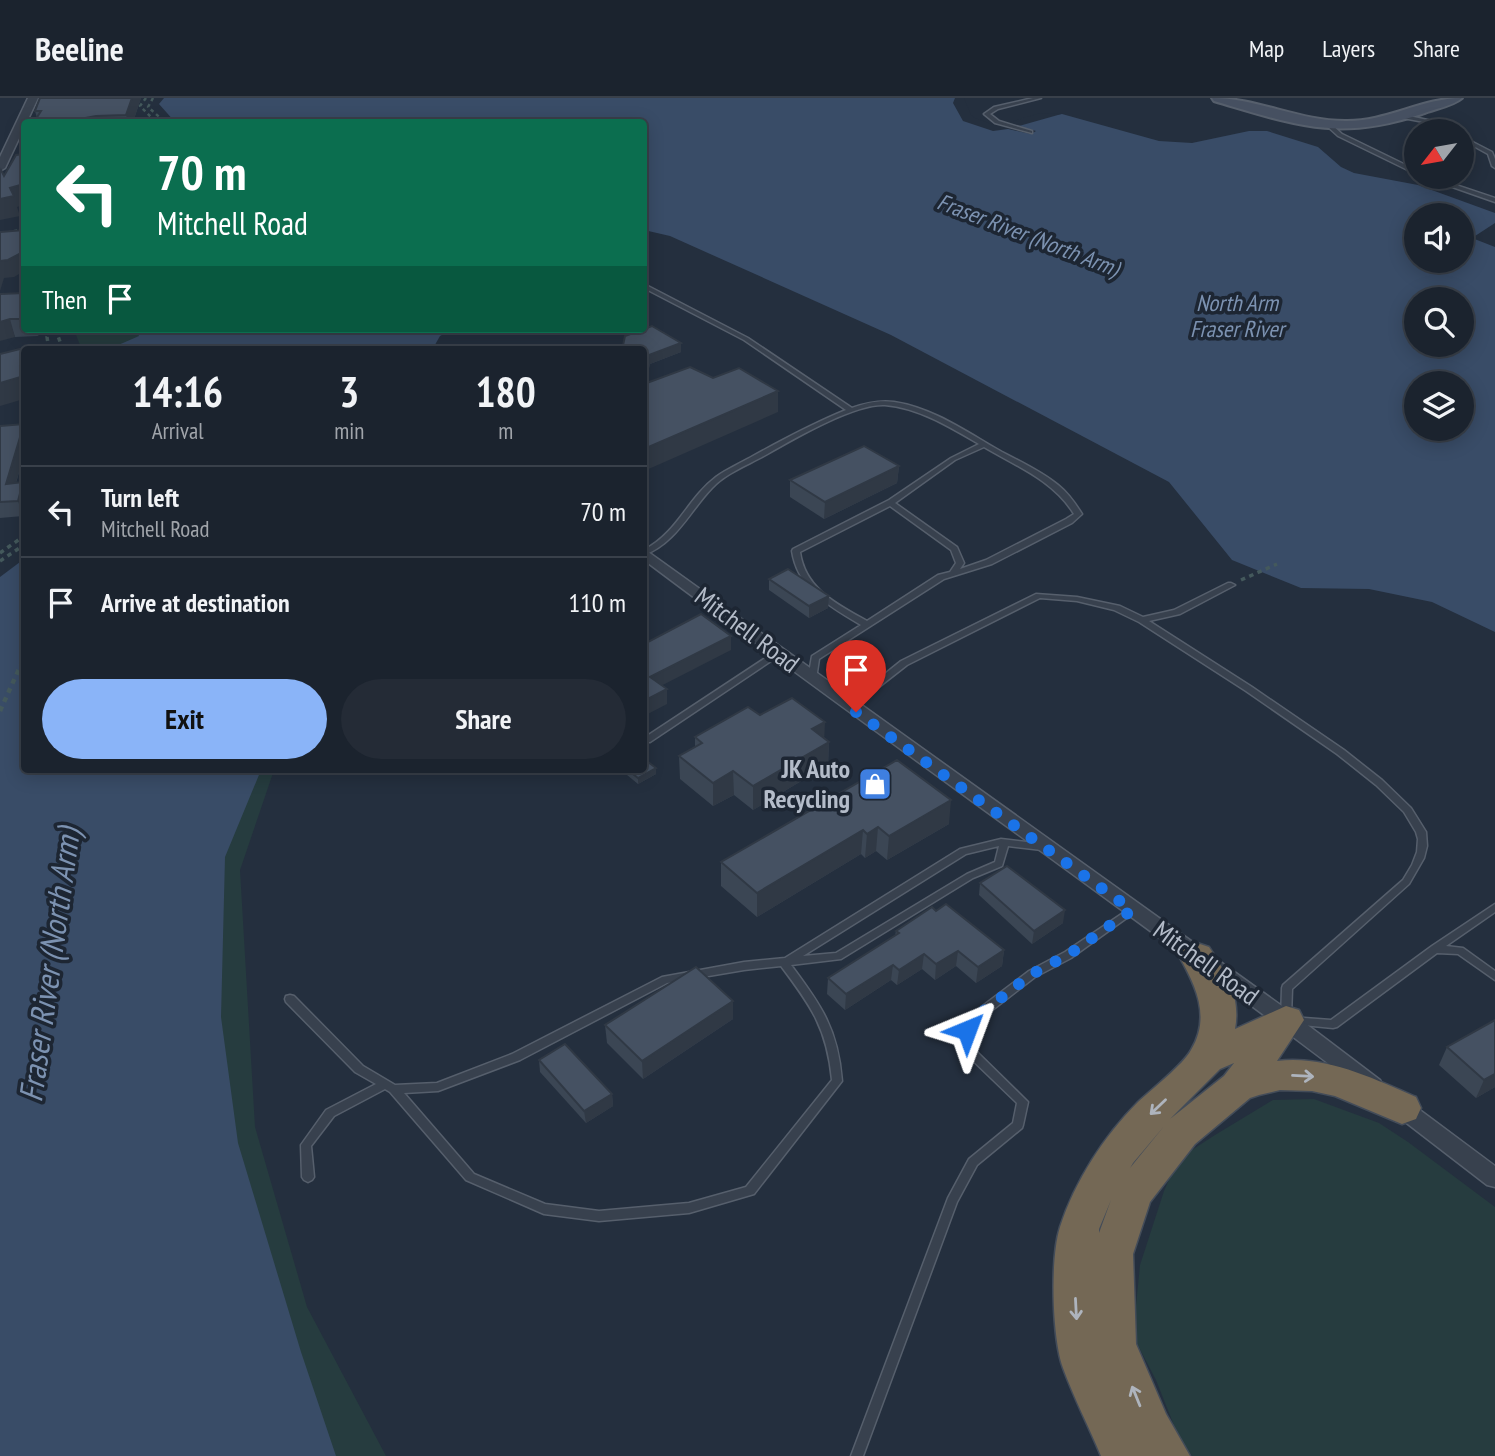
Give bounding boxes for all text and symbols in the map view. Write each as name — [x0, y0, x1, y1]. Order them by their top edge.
text: Beeline — [35, 27, 124, 70]
text: Map — [1249, 33, 1284, 64]
text: Layers — [1322, 33, 1375, 64]
text: Share — [1413, 33, 1460, 64]
north arrow — [1404, 119, 1474, 189]
map controls — [1404, 119, 1474, 441]
text: 70 m — [157, 140, 246, 204]
icon: left — [42, 147, 133, 238]
water label: Fraser River (North Arm) — [933, 187, 1125, 283]
text: Mitchell Road — [157, 202, 308, 244]
button: sound — [1404, 203, 1474, 273]
icon: arrive — [101, 280, 139, 318]
text: Then — [42, 283, 87, 316]
button: search — [1404, 287, 1474, 357]
water label: North Arm Fraser River — [1190, 288, 1288, 343]
text: 14:16 — [132, 364, 223, 419]
text: 3 — [339, 364, 359, 419]
text: 180 — [476, 364, 536, 419]
button: layers — [1404, 371, 1474, 441]
text: Arrival — [152, 416, 204, 445]
text: min — [334, 416, 364, 445]
text: m — [498, 416, 513, 445]
text: Turn left — [101, 481, 179, 514]
icon: left — [42, 493, 80, 531]
text: 70 m — [580, 495, 626, 528]
text: Mitchell Road — [101, 514, 209, 543]
street label: Mitchell Road — [688, 580, 806, 680]
icon: arrive — [42, 584, 80, 622]
text: Arrive at destination — [101, 586, 290, 619]
text: 110 m — [568, 586, 626, 619]
pin — [826, 640, 886, 712]
icon: arrive — [837, 651, 875, 689]
button: Exit — [42, 679, 327, 759]
button: Share — [341, 679, 626, 759]
place label: JK Auto Recycling — [763, 752, 850, 815]
shop icon: JK Auto Recycling — [856, 765, 894, 803]
water label: Fraser River (North Arm) — [8, 822, 89, 1104]
street label: Mitchell Road — [1147, 913, 1266, 1012]
position arrow — [930, 993, 1004, 1067]
one-way arrow — [1292, 1069, 1315, 1082]
one-way arrow — [1150, 1098, 1167, 1115]
one-way arrow — [1070, 1297, 1083, 1320]
one-way arrow — [1128, 1385, 1141, 1407]

